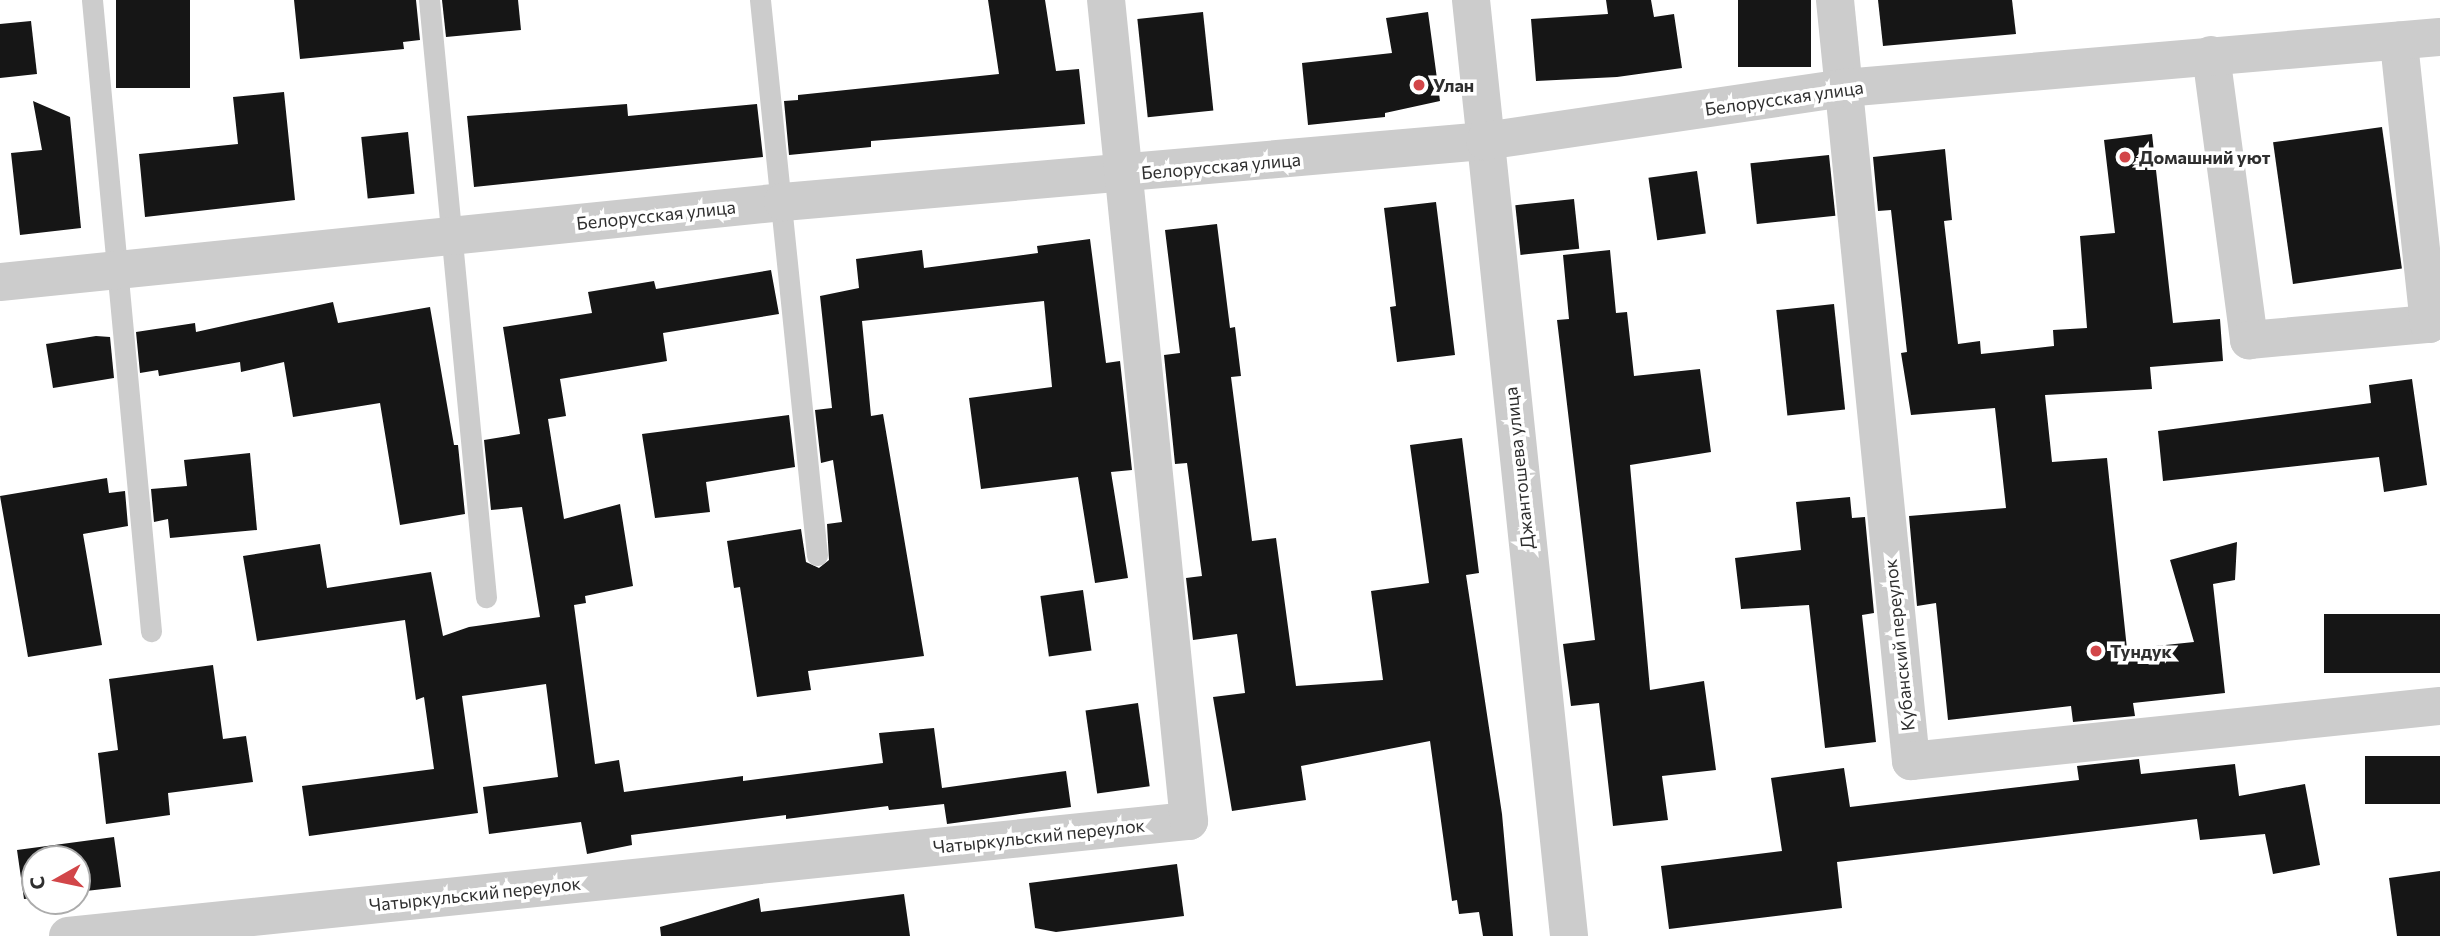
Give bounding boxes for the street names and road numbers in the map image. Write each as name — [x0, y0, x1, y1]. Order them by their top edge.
street label: Белорусская улица — [1703, 76, 1865, 120]
street label: Белорусская улица — [1140, 148, 1302, 184]
street label: Белорусская улица — [575, 196, 737, 234]
street label: Джантошева улица — [1500, 386, 1538, 550]
street label: Кубанский переулок — [1879, 558, 1919, 732]
street label: Чатыркульский переулок — [932, 814, 1146, 858]
street label: Чатыркульский переулок — [368, 872, 582, 916]

